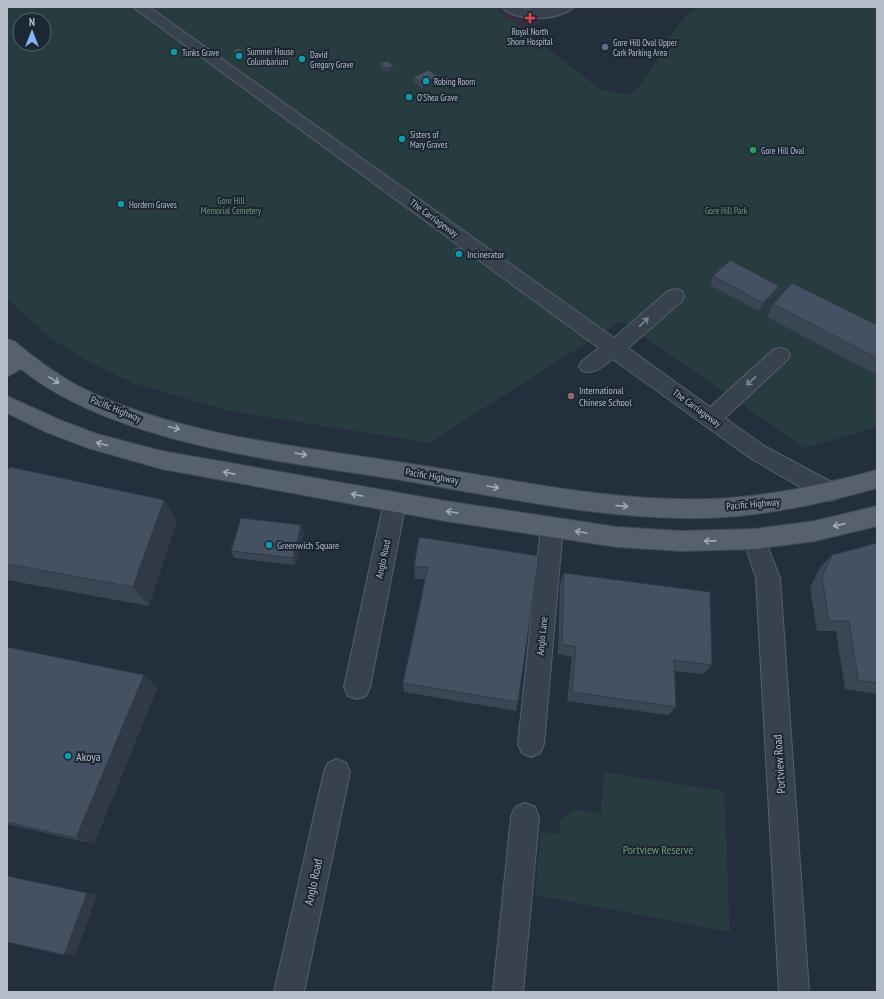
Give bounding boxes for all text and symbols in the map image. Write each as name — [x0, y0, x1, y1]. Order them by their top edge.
north arrow — [12, 12, 52, 52]
marker: Royal North Shore Hospital — [524, 12, 536, 24]
text: N — [29, 15, 35, 29]
place label: Royal North Shore Hospital — [507, 26, 554, 47]
place label: Gore Hill Oval Upper Cark Parking Area — [613, 37, 677, 58]
marker: Gore Hill Oval Upper Cark Parking Area — [600, 42, 610, 52]
place label: Summer House Columbarium — [247, 46, 294, 67]
marker: Tunks Grave — [169, 47, 179, 57]
place label: Tunks Grave — [182, 47, 220, 58]
place label: David Gregory Grave — [310, 49, 354, 70]
marker: Summer House Columbarium — [234, 51, 244, 61]
marker: David Gregory Grave — [297, 54, 307, 64]
marker: Robing Room — [421, 76, 431, 86]
place label: Robing Room — [434, 76, 475, 87]
marker: O'Shea Grave — [404, 92, 414, 102]
place label: O'Shea Grave — [417, 92, 458, 103]
place label: Sisters of Mary Graves — [410, 129, 448, 150]
marker: Sisters of Mary Graves — [397, 134, 407, 144]
marker: Gore Hill Oval — [748, 145, 758, 155]
place label: Gore Hill Oval — [761, 145, 805, 156]
park label: Gore Hill Memorial Cemetery — [201, 195, 262, 216]
street label: The Carriageway — [407, 196, 461, 240]
marker: Hordern Graves — [116, 199, 126, 209]
place label: Hordern Graves — [129, 199, 177, 210]
park label: Gore Hill Park — [705, 205, 748, 216]
place label: Incinerator — [467, 248, 505, 261]
marker: Incinerator — [454, 249, 464, 259]
one-way arrow — [639, 317, 649, 327]
one-way arrow — [746, 376, 756, 386]
one-way arrow — [48, 377, 60, 385]
place label: International Chinese School — [579, 384, 632, 409]
street label: The Carriageway — [670, 386, 724, 430]
marker: International Chinese School — [566, 391, 576, 401]
street label: Pacific Highway — [89, 393, 144, 425]
one-way arrow — [167, 425, 180, 433]
one-way arrow — [96, 440, 109, 447]
one-way arrow — [294, 451, 307, 459]
street label: Pacific Highway — [404, 465, 460, 487]
one-way arrow — [223, 469, 236, 477]
one-way arrow — [487, 483, 500, 491]
one-way arrow — [351, 491, 364, 499]
street label: Pacific Highway — [726, 495, 781, 513]
one-way arrow — [615, 502, 628, 509]
one-way arrow — [446, 508, 459, 516]
one-way arrow — [833, 522, 846, 529]
one-way arrow — [575, 528, 588, 536]
one-way arrow — [704, 537, 717, 544]
street label: Anglo Road — [373, 538, 393, 580]
place label: Greenwich Square — [277, 539, 339, 552]
marker: Greenwich Square — [264, 540, 274, 550]
street label: Anglo Lane — [534, 616, 550, 656]
street label: Portview Road — [769, 734, 789, 794]
place label: Akoya — [76, 749, 101, 764]
marker: Akoya — [63, 751, 73, 761]
park label: Portview Reserve — [623, 842, 693, 857]
street label: Anglo Road — [301, 857, 325, 907]

